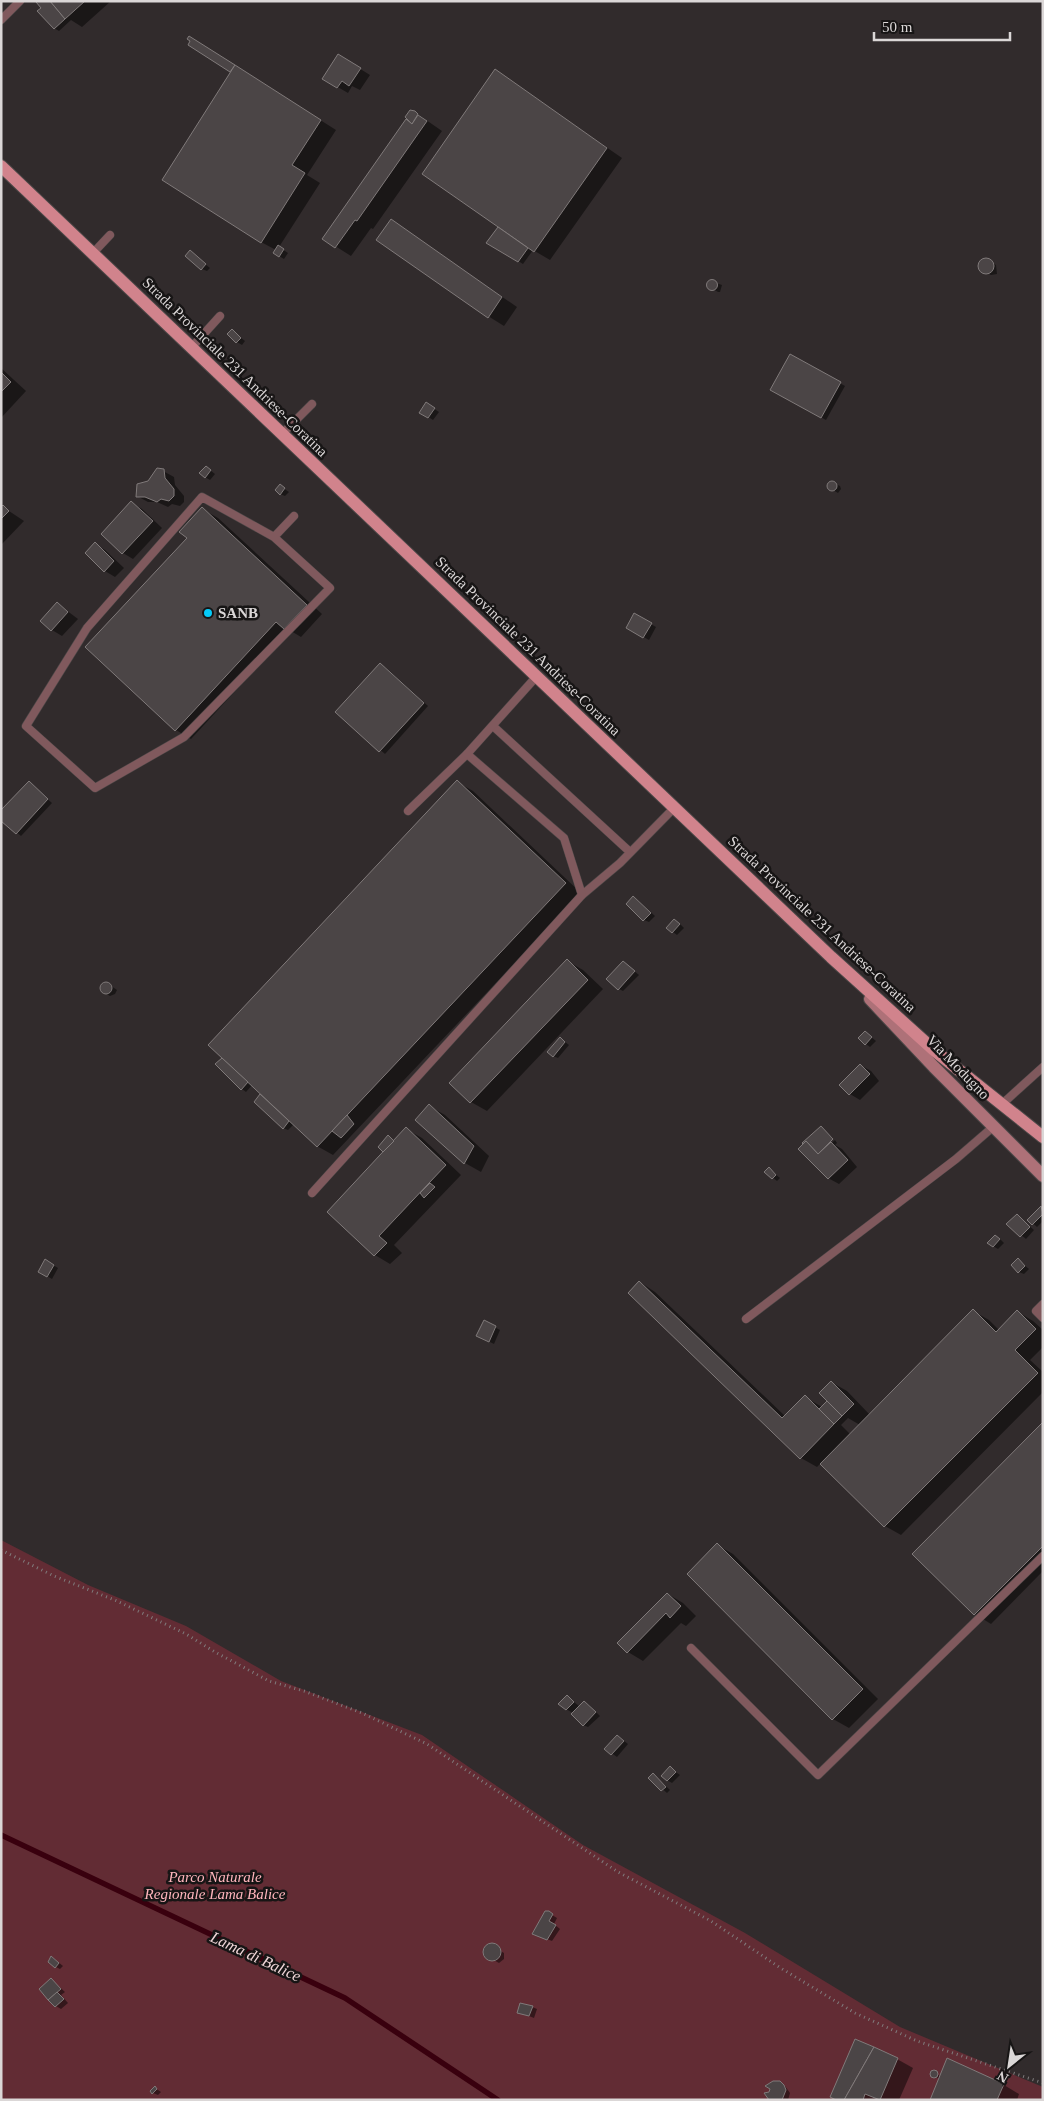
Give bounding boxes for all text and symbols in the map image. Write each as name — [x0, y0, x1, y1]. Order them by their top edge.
scale bar — [874, 10, 1010, 42]
text: 50 m — [882, 19, 913, 35]
street label: Strada Provinciale 231 Andriese-Coratina — [139, 274, 331, 460]
street label: Strada Provinciale 231 Andriese-Coratina — [432, 553, 624, 739]
place label: SANB — [218, 605, 258, 621]
marker: SANB — [202, 607, 214, 619]
street label: Strada Provinciale 231 Andriese-Coratina — [725, 833, 919, 1015]
street label: Via Modugno — [923, 1032, 993, 1102]
park label: Parco Naturale Regionale Lama Balice — [144, 1869, 286, 1902]
water label: Lama di Balice — [207, 1928, 304, 1985]
north arrow — [984, 2041, 1034, 2091]
text: N — [995, 2068, 1011, 2086]

